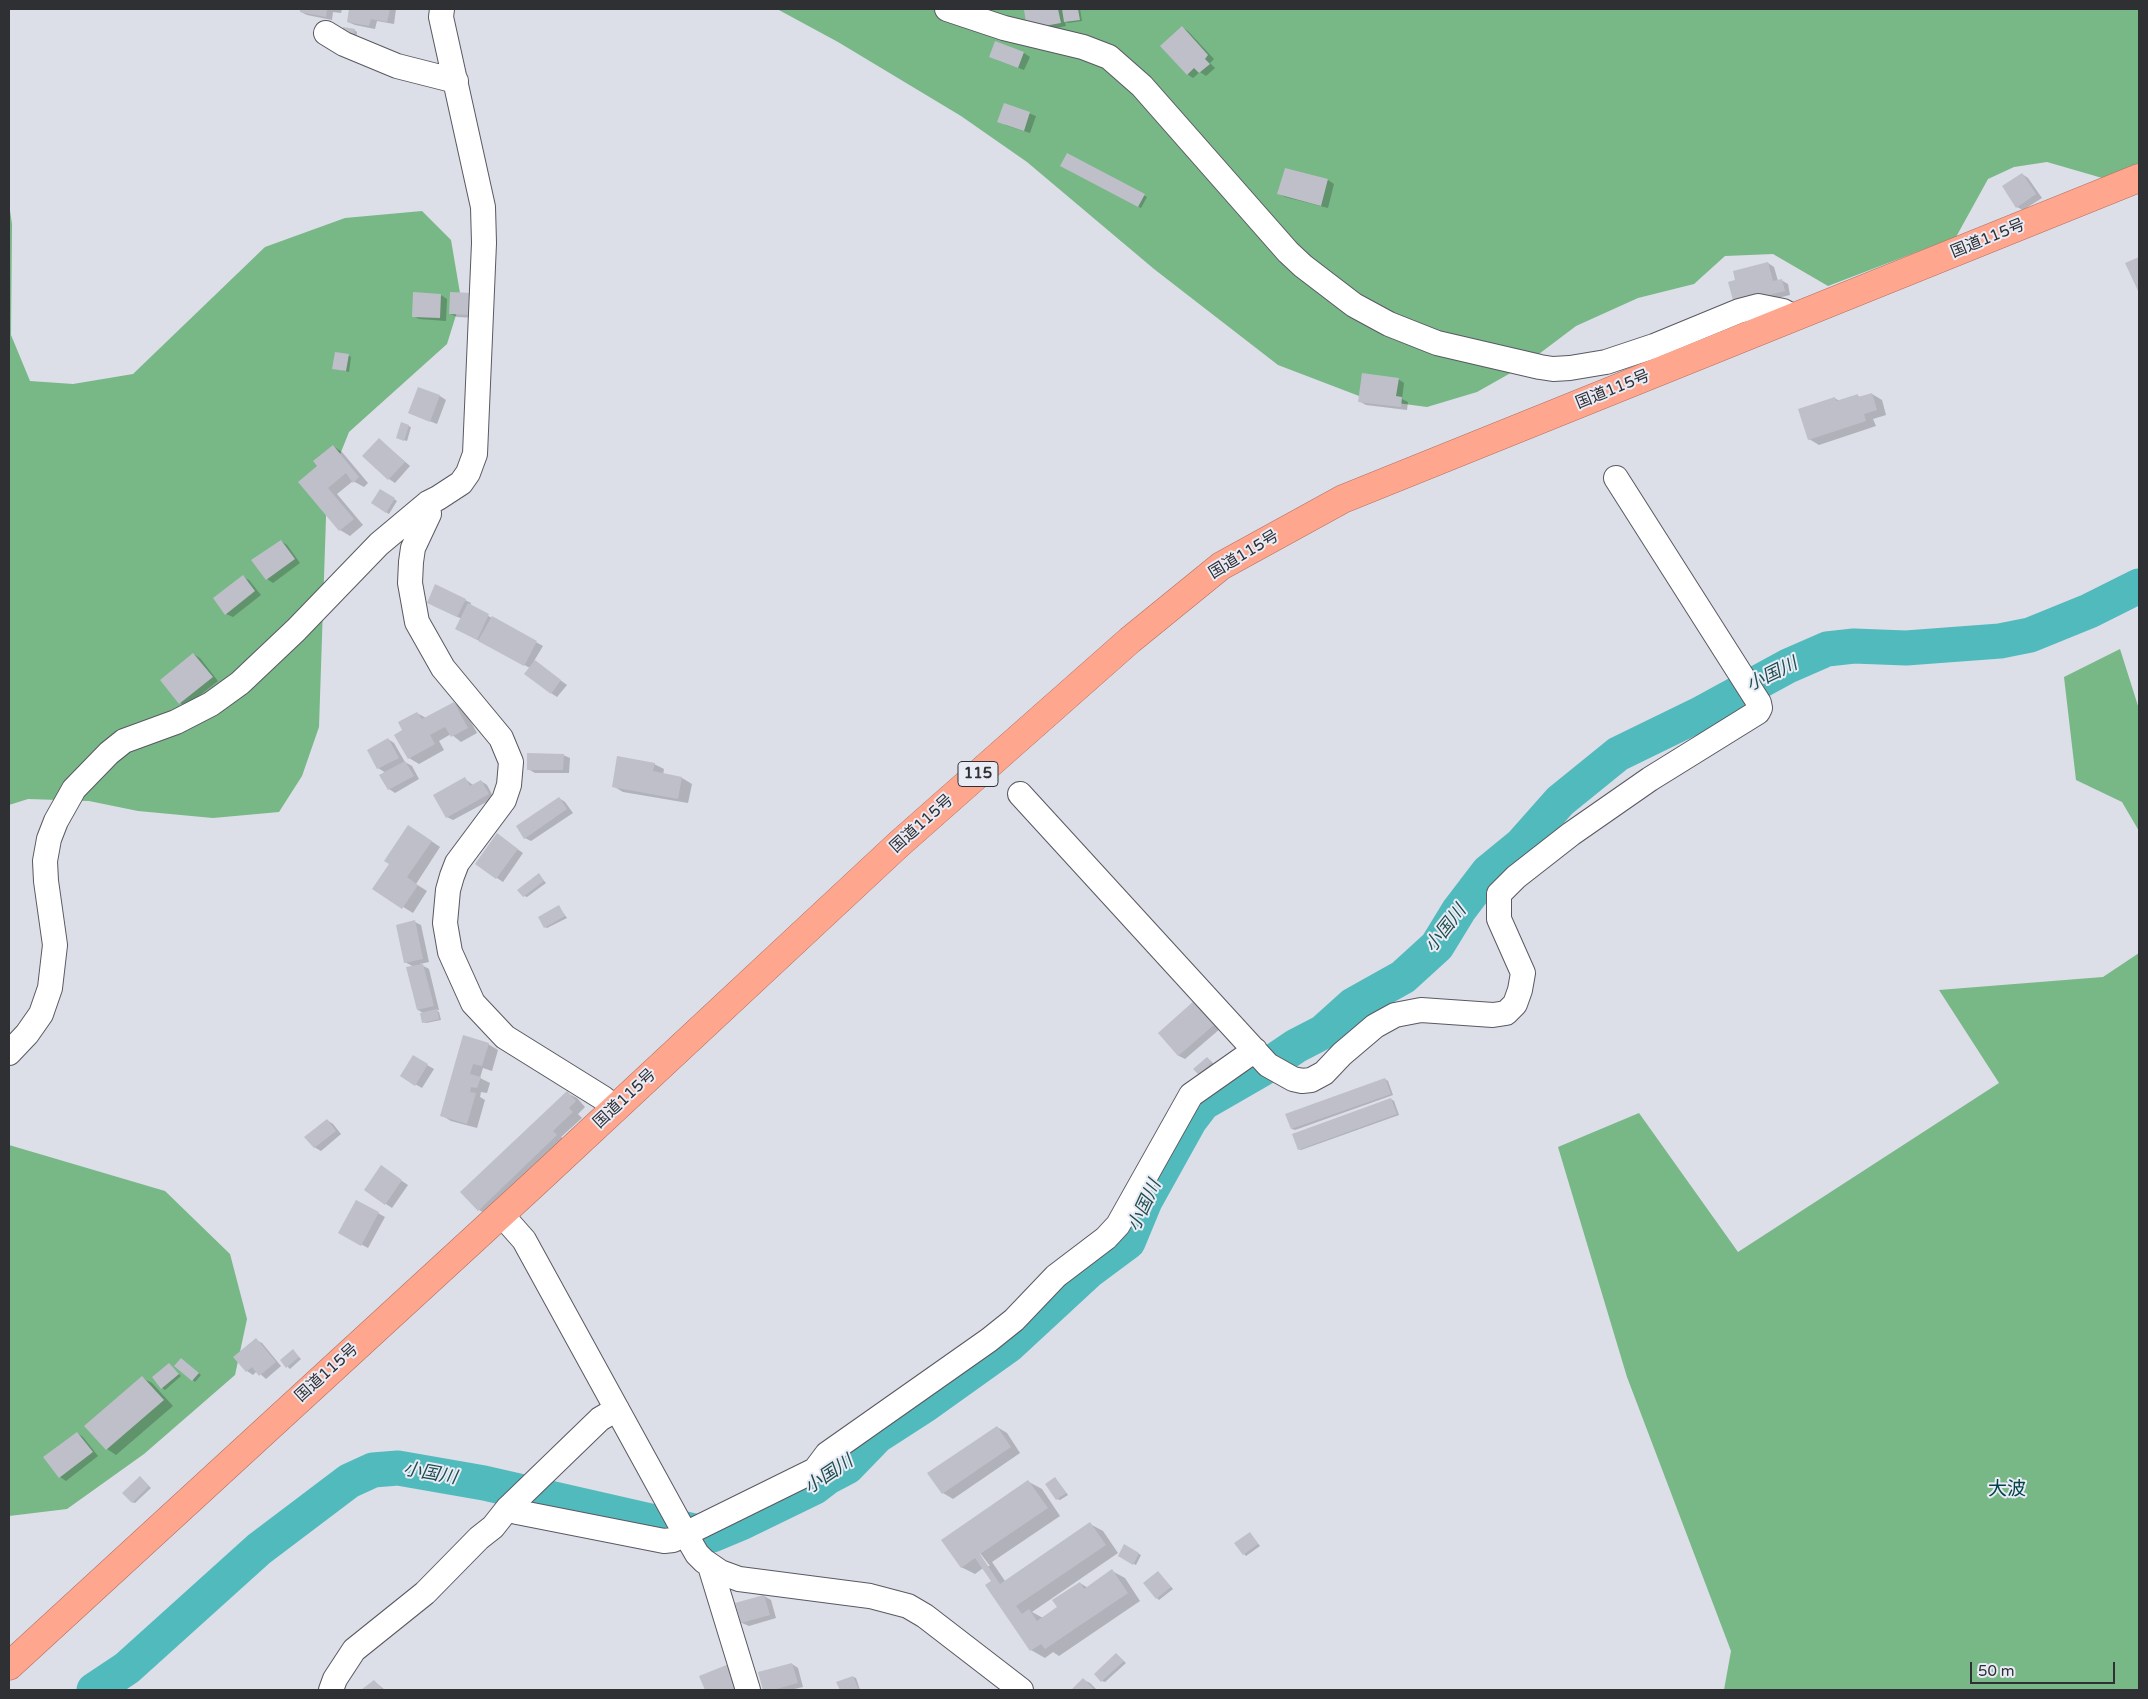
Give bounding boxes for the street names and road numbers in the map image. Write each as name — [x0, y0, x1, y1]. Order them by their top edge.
street label: 国道115号 — [1948, 215, 2028, 263]
street label: 国道115号 — [1573, 366, 1653, 414]
street label: 国道115号 — [1206, 527, 1282, 583]
road number: 115 — [958, 762, 998, 786]
street label: 国道115号 — [887, 791, 957, 857]
street label: 国道115号 — [590, 1065, 660, 1133]
street label: 国道115号 — [292, 1340, 362, 1406]

